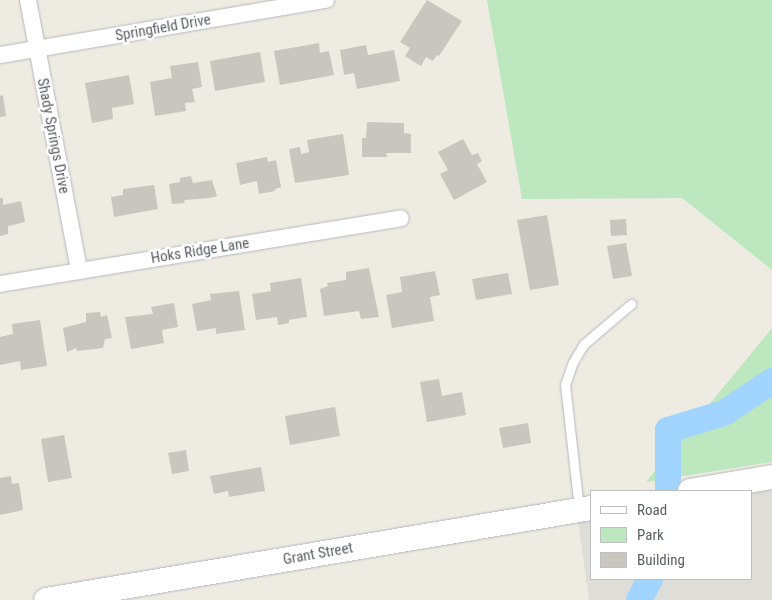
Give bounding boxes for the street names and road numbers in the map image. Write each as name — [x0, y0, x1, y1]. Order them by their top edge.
street label: Springfield Drive — [114, 11, 212, 45]
street label: Shady Springs Drive — [33, 77, 73, 195]
street label: Hoks Ridge Lane — [150, 234, 250, 268]
street label: Grant Street — [282, 539, 354, 569]

